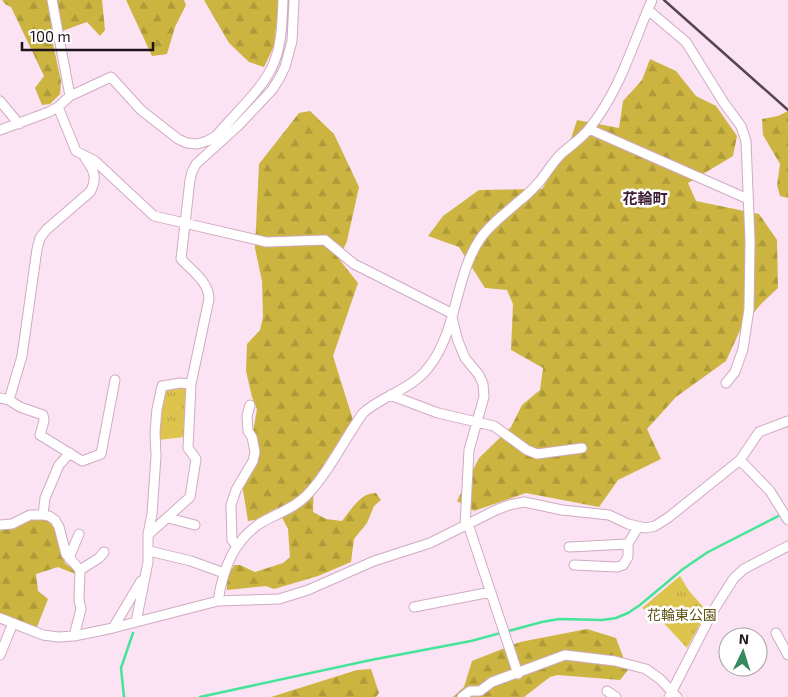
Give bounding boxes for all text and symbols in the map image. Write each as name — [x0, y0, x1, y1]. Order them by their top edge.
scale bar — [22, 20, 154, 52]
text: 100 m — [30, 27, 71, 45]
district label: 花輪町 — [622, 189, 668, 207]
park label: 花輪東公園 — [647, 606, 717, 623]
north arrow — [718, 627, 768, 677]
text: N — [738, 630, 750, 647]

